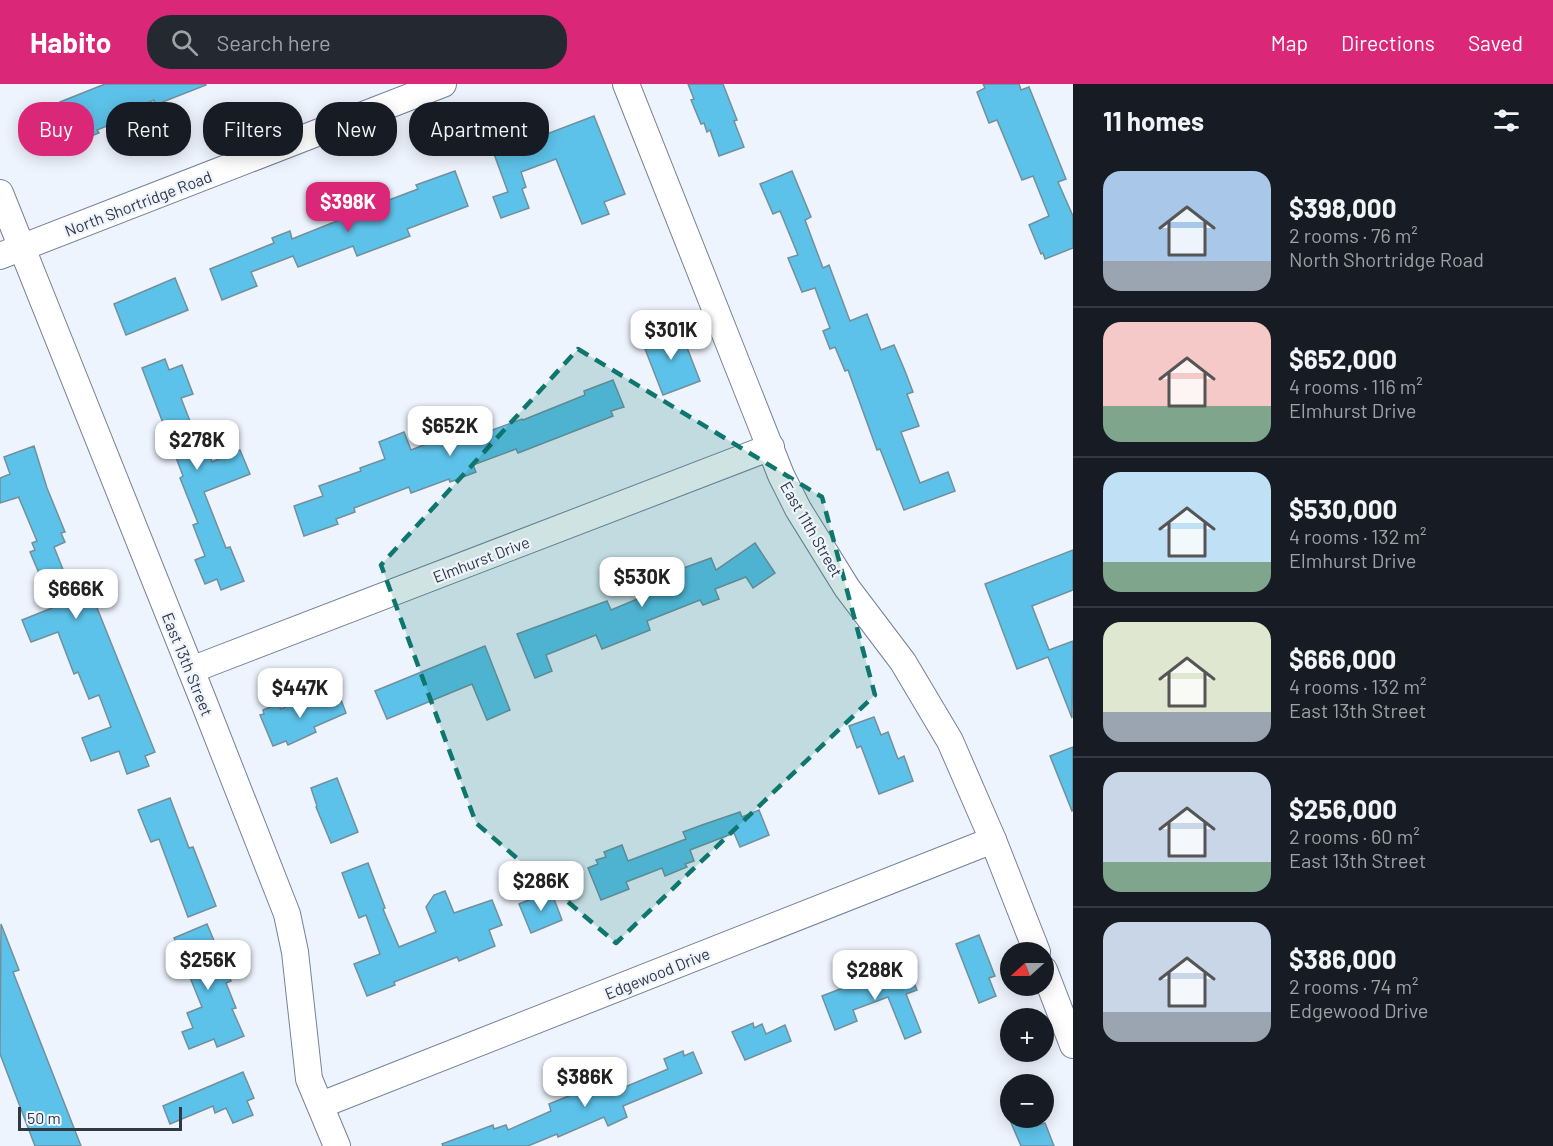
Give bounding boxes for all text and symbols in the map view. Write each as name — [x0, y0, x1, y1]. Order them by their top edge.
search box — [147, 15, 567, 69]
text: Habito — [30, 25, 111, 59]
icon: search — [168, 26, 201, 59]
text: Search here — [216, 29, 331, 55]
text: Map — [1271, 30, 1308, 55]
text: Directions — [1341, 30, 1435, 55]
text: Saved — [1468, 30, 1523, 55]
chip: Buy — [18, 102, 94, 156]
chip: Rent — [106, 102, 191, 156]
chip: Filters — [203, 102, 303, 156]
chip: New — [315, 102, 397, 156]
chip: Apartment — [409, 102, 549, 156]
icon: filters — [1490, 104, 1523, 137]
text: 11 homes — [1103, 105, 1204, 136]
street label: North Shortridge Road — [62, 166, 214, 240]
pin: $398K — [306, 182, 390, 233]
text: $398K — [320, 189, 376, 213]
text: $398,000 — [1289, 192, 1396, 223]
icon: home — [1151, 195, 1223, 267]
text: 2 rooms · 76 m² — [1289, 223, 1418, 247]
text: North Shortridge Road — [1289, 247, 1484, 271]
pin: $301K — [629, 310, 713, 361]
text: $301K — [644, 317, 698, 341]
text: $652,000 — [1289, 343, 1397, 374]
icon: home — [1151, 346, 1223, 418]
text: 4 rooms · 116 m² — [1289, 374, 1423, 398]
text: Elmhurst Drive — [1289, 398, 1416, 422]
pin: $652K — [408, 406, 492, 457]
text: $652K — [422, 413, 478, 437]
pin: $278K — [155, 420, 239, 471]
text: $278K — [169, 427, 225, 451]
street label: East 11th Street — [777, 478, 847, 580]
text: $530,000 — [1289, 493, 1397, 524]
icon: home — [1151, 496, 1223, 568]
text: 4 rooms · 132 m² — [1289, 524, 1426, 548]
street label: Elmhurst Drive — [430, 532, 532, 586]
text: Elmhurst Drive — [1289, 548, 1416, 572]
pin: $530K — [600, 557, 684, 608]
text: $530K — [614, 564, 670, 588]
pin: $666K — [34, 569, 118, 620]
text: $666K — [48, 576, 104, 600]
street label: East 13th Street — [159, 610, 217, 718]
text: $666,000 — [1289, 643, 1396, 674]
icon: home — [1151, 646, 1223, 718]
pin: $447K — [258, 668, 342, 719]
text: 4 rooms · 132 m² — [1289, 674, 1426, 698]
text: $447K — [272, 675, 328, 699]
text: East 13th Street — [1289, 698, 1426, 722]
text: $256,000 — [1289, 793, 1397, 824]
icon: home — [1151, 796, 1223, 868]
text: 2 rooms · 60 m² — [1289, 824, 1420, 848]
text: East 13th Street — [1289, 848, 1426, 872]
pin: $286K — [499, 861, 583, 912]
text: $286K — [513, 868, 569, 892]
pin: $256K — [166, 940, 250, 991]
north arrow — [1000, 942, 1054, 996]
map controls — [1000, 942, 1054, 1128]
street label: Edgewood Drive — [602, 943, 712, 1003]
text: $386,000 — [1289, 943, 1397, 974]
icon: home — [1151, 946, 1223, 1018]
text: $256K — [180, 947, 236, 971]
pin: $288K — [833, 950, 917, 1001]
text: $288K — [847, 957, 903, 981]
text: 2 rooms · 74 m² — [1289, 974, 1419, 998]
text: Edgewood Drive — [1289, 998, 1428, 1022]
button: + — [1000, 1008, 1054, 1062]
pin: $386K — [543, 1057, 627, 1108]
text: $386K — [557, 1064, 613, 1088]
button: − — [1000, 1074, 1054, 1128]
scale bar — [18, 1104, 182, 1132]
text: 50 m — [27, 1108, 61, 1127]

